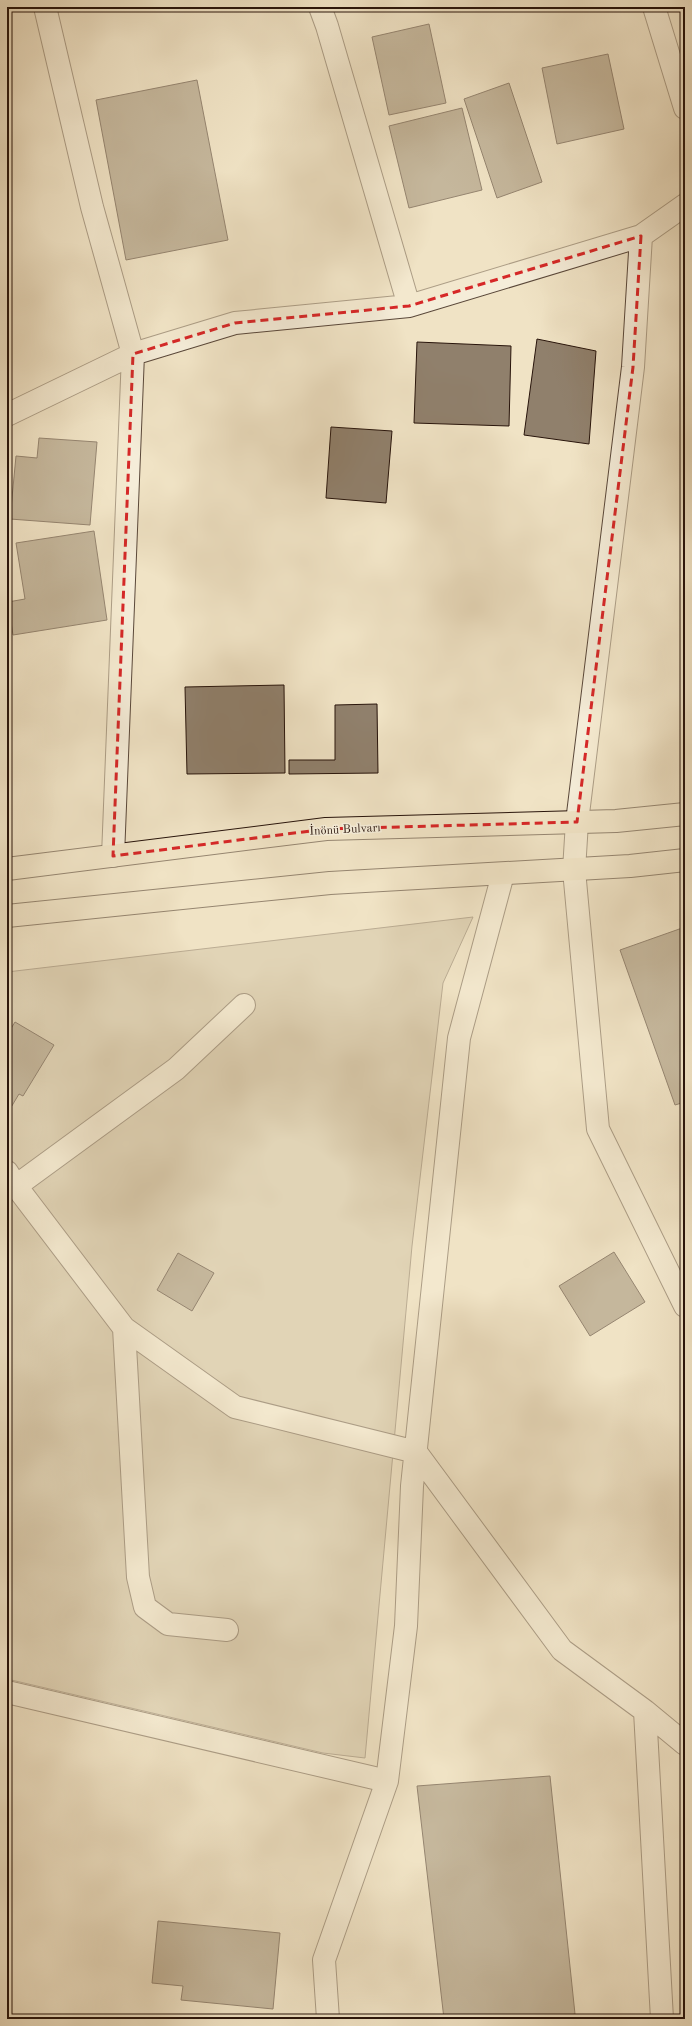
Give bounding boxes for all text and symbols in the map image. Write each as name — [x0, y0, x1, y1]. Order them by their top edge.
street label: İnönü Bulvarı — [309, 818, 381, 838]

